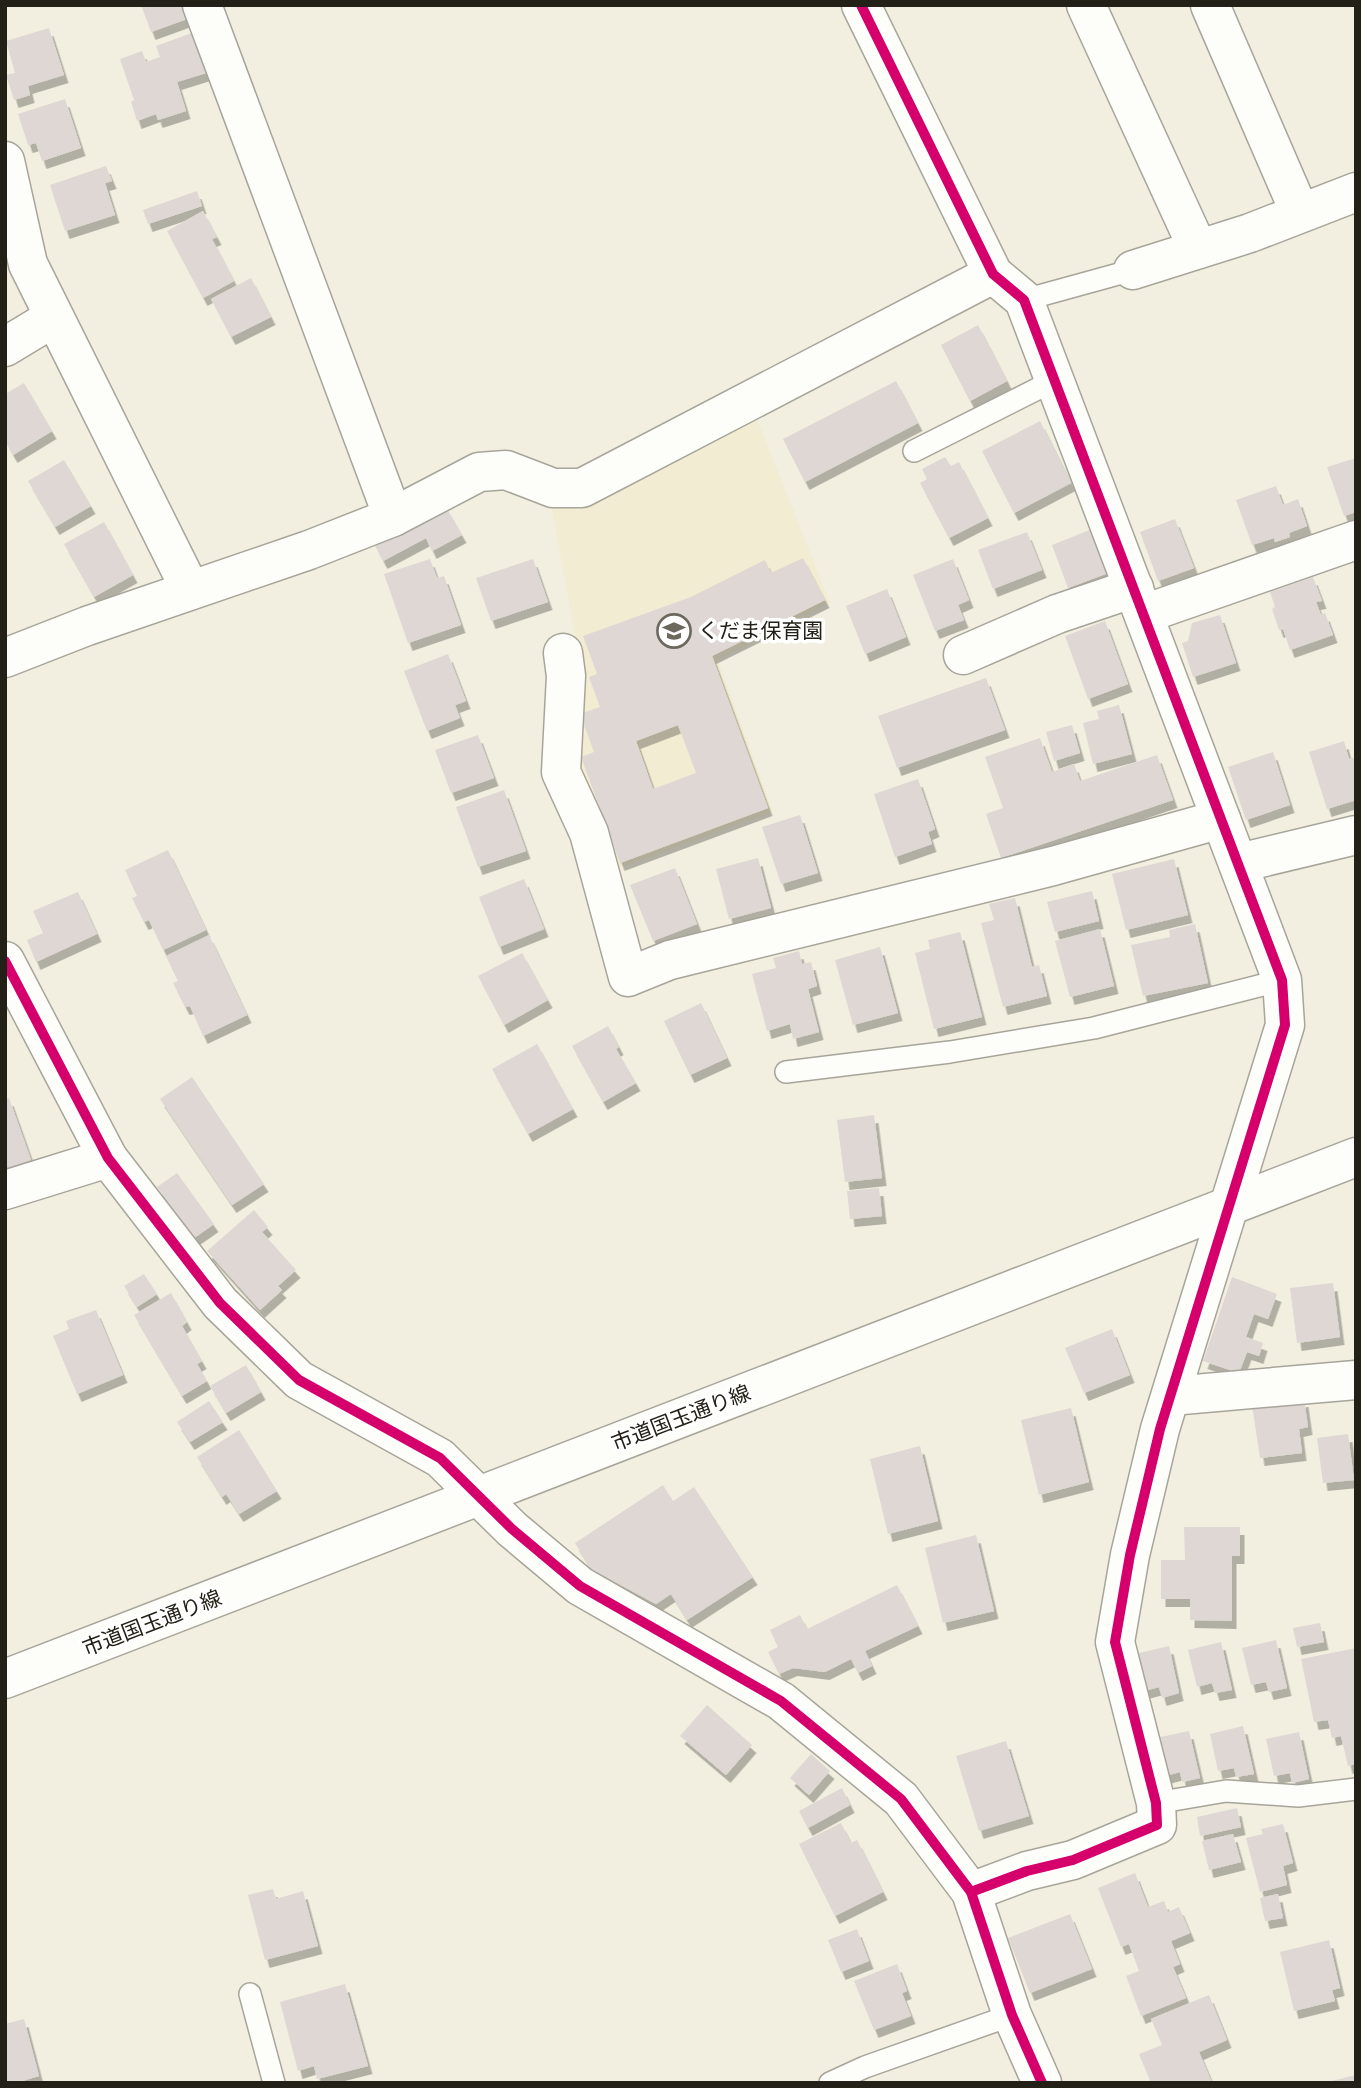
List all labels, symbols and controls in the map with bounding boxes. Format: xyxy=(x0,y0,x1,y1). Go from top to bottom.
school or university icon: くだま保育園 xyxy=(655,612,693,650)
place label: くだま保育園 xyxy=(698,619,824,643)
street label: 市道国玉通り線 xyxy=(608,1380,754,1456)
street label: 市道国玉通り線 xyxy=(79,1585,225,1661)

